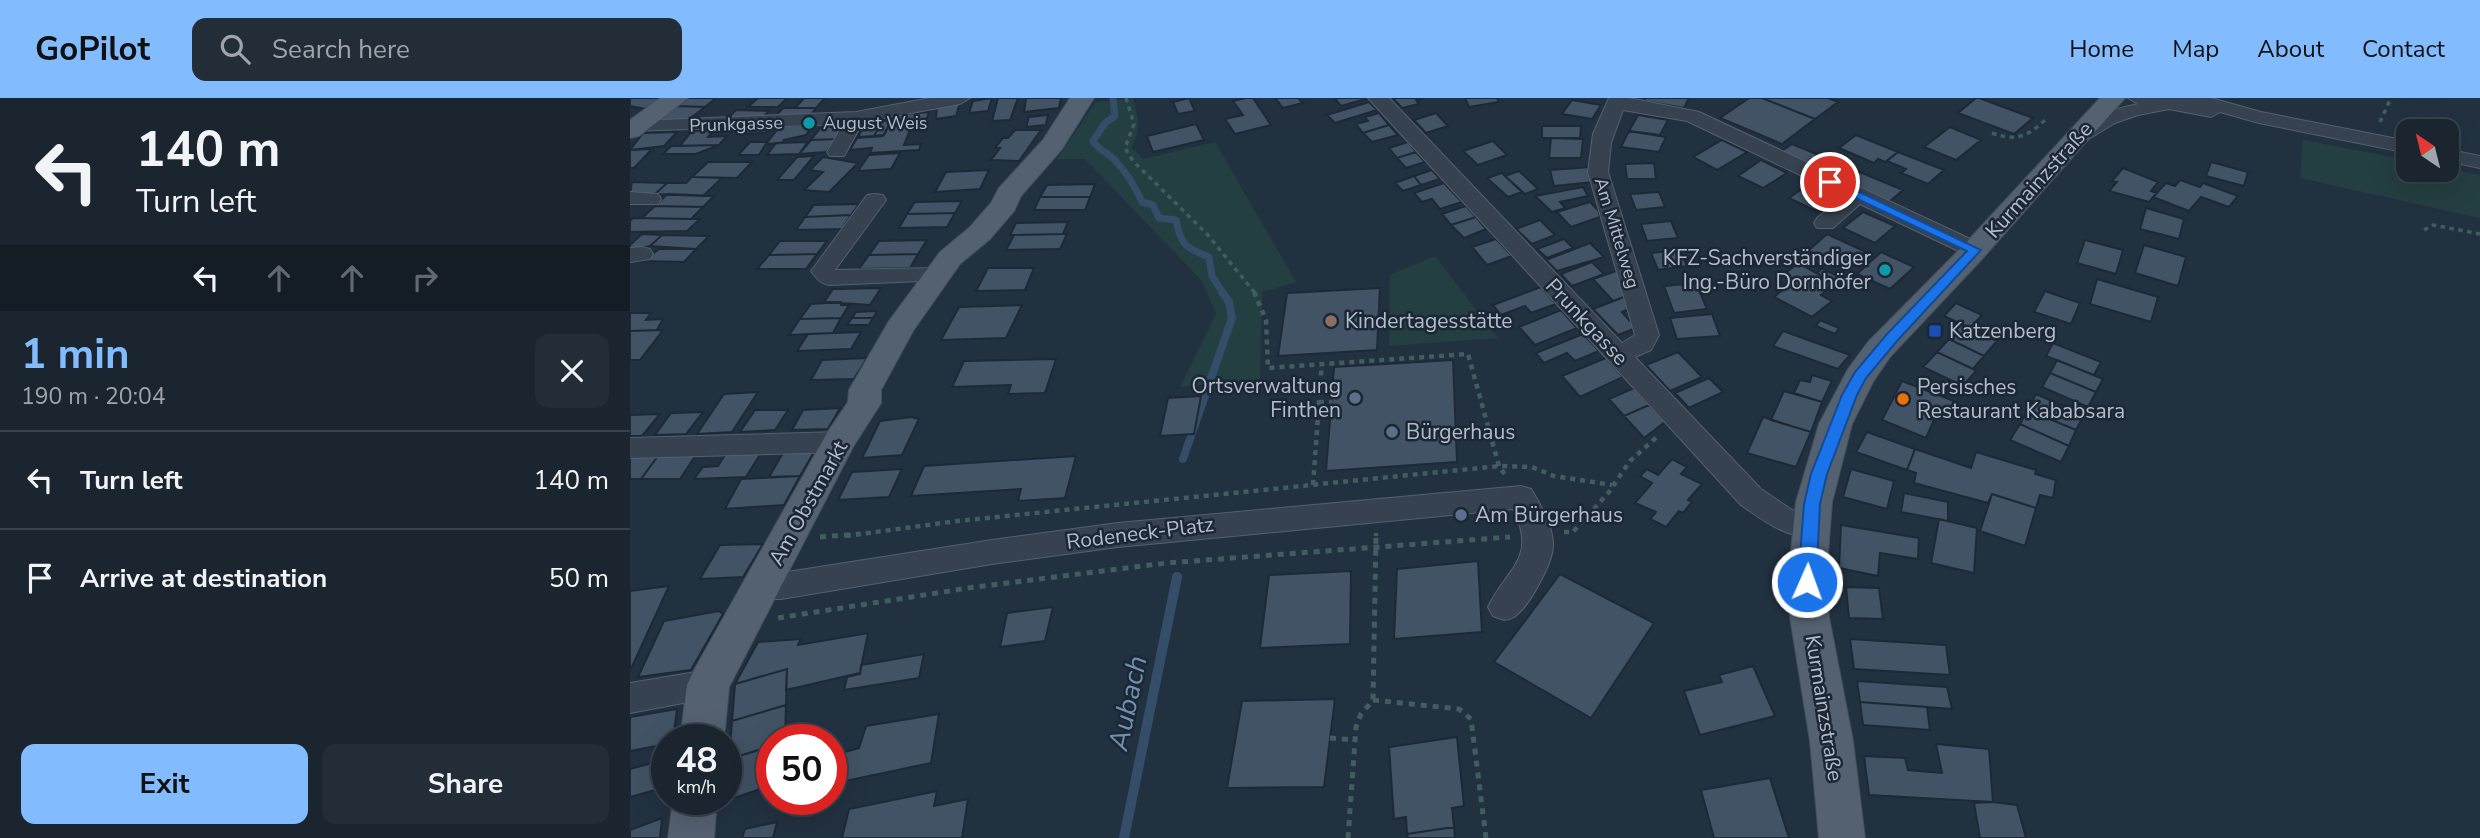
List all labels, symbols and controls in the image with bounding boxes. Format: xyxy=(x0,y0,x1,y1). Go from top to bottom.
search box xyxy=(192,18,682,81)
text: GoPilot xyxy=(35,27,150,72)
icon: search xyxy=(216,30,254,68)
text: Search here xyxy=(272,32,410,67)
text: Home xyxy=(2069,33,2134,65)
text: Map xyxy=(2172,33,2219,65)
text: About xyxy=(2257,33,2324,65)
text: Contact xyxy=(2362,33,2445,65)
street label: Prunkgasse xyxy=(689,110,783,138)
place label: August Weis xyxy=(823,111,928,135)
marker: August Weis xyxy=(801,115,817,131)
text: 140 m xyxy=(136,116,280,183)
street label: Kurmainzstraße xyxy=(1979,116,2099,244)
north arrow xyxy=(2396,119,2459,182)
map controls xyxy=(2396,119,2459,182)
icon: left xyxy=(21,126,112,217)
pin xyxy=(1800,152,1860,212)
icon: arrive xyxy=(1811,163,1849,201)
street label: Am Mittelweg xyxy=(1589,175,1645,291)
text: Turn left xyxy=(136,180,256,223)
place label: KFZ-Sachverständiger Ing.-Büro Dornhöfer xyxy=(1663,244,1871,296)
icon: left xyxy=(187,259,225,297)
icon: ahead xyxy=(260,259,298,297)
icon: ahead xyxy=(333,259,371,297)
icon: right xyxy=(406,259,444,297)
marker: KFZ-Sachverständiger Ing.-Büro Dornhöfer xyxy=(1877,262,1893,278)
street label: Prunkgasse xyxy=(1539,272,1635,372)
place label: Kindertagesstätte xyxy=(1345,307,1512,335)
marker: Kindertagesstätte xyxy=(1323,313,1339,329)
place label: Katzenberg xyxy=(1949,317,2056,345)
marker: Katzenberg xyxy=(1927,323,1943,339)
text: 1 min xyxy=(21,326,130,383)
button: close xyxy=(535,334,609,408)
place label: Ortsverwaltung Finthen xyxy=(1192,372,1341,424)
place label: Persisches Restaurant Kababsara xyxy=(1917,373,2125,425)
text: 190 m · 20:04 xyxy=(21,381,166,412)
marker: Ortsverwaltung Finthen xyxy=(1347,390,1363,406)
marker: Persisches Restaurant Kababsara xyxy=(1895,391,1911,407)
place label: Bürgerhaus xyxy=(1406,418,1515,446)
marker: Bürgerhaus xyxy=(1384,424,1400,440)
street label: Am Obstmarkt xyxy=(762,435,854,570)
icon: left xyxy=(21,461,59,499)
text: Turn left xyxy=(80,463,183,498)
text: 140 m xyxy=(533,463,609,498)
place label: Am Bürgerhaus xyxy=(1475,501,1623,529)
marker: Am Bürgerhaus xyxy=(1453,507,1469,523)
street label: Rodeneck-Platz xyxy=(1065,510,1216,556)
position arrow xyxy=(1770,545,1844,619)
icon: arrive xyxy=(21,559,59,597)
text: Arrive at destination xyxy=(80,561,327,596)
text: 50 m xyxy=(549,561,609,596)
street label: Kurmainzstraße xyxy=(1799,633,1849,783)
water label: Aubach xyxy=(1099,652,1157,755)
speed limit sign: 50 xyxy=(756,724,847,815)
text: 48 xyxy=(675,737,718,784)
button: Exit xyxy=(21,744,308,824)
button: Share xyxy=(322,744,609,824)
text: km/h xyxy=(677,775,716,799)

